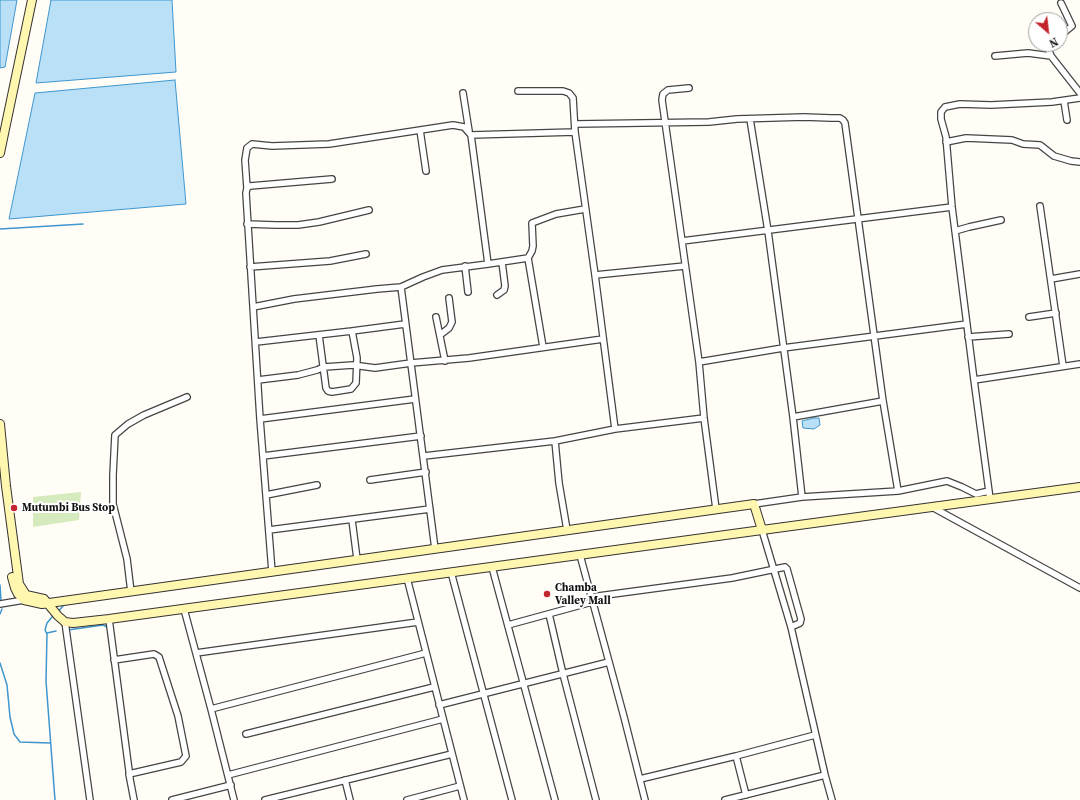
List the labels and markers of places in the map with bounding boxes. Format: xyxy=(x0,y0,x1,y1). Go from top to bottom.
place label: Mutumbi Bus Stop xyxy=(22,501,115,515)
marker: Mutumbi Bus Stop xyxy=(9,503,19,513)
place label: Chamba Valley Mall xyxy=(555,581,611,607)
marker: Chamba Valley Mall xyxy=(542,589,552,599)

